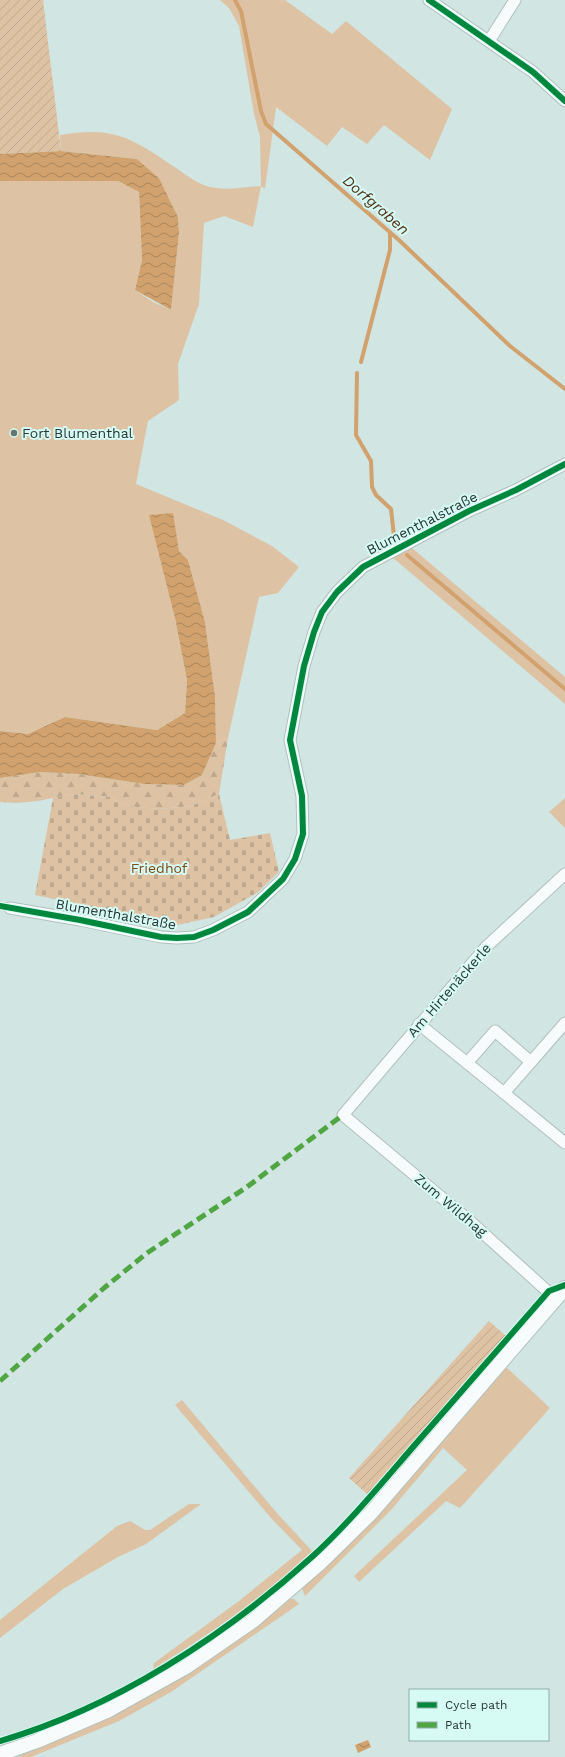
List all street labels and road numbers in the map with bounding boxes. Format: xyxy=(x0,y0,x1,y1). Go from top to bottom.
street label: Blumenthalstraße xyxy=(364,488,480,558)
street label: Blumenthalstraße xyxy=(54,896,178,932)
street label: Am Hirtenäckerle xyxy=(404,940,494,1040)
street label: Zum Wildhag xyxy=(412,1170,491,1240)

